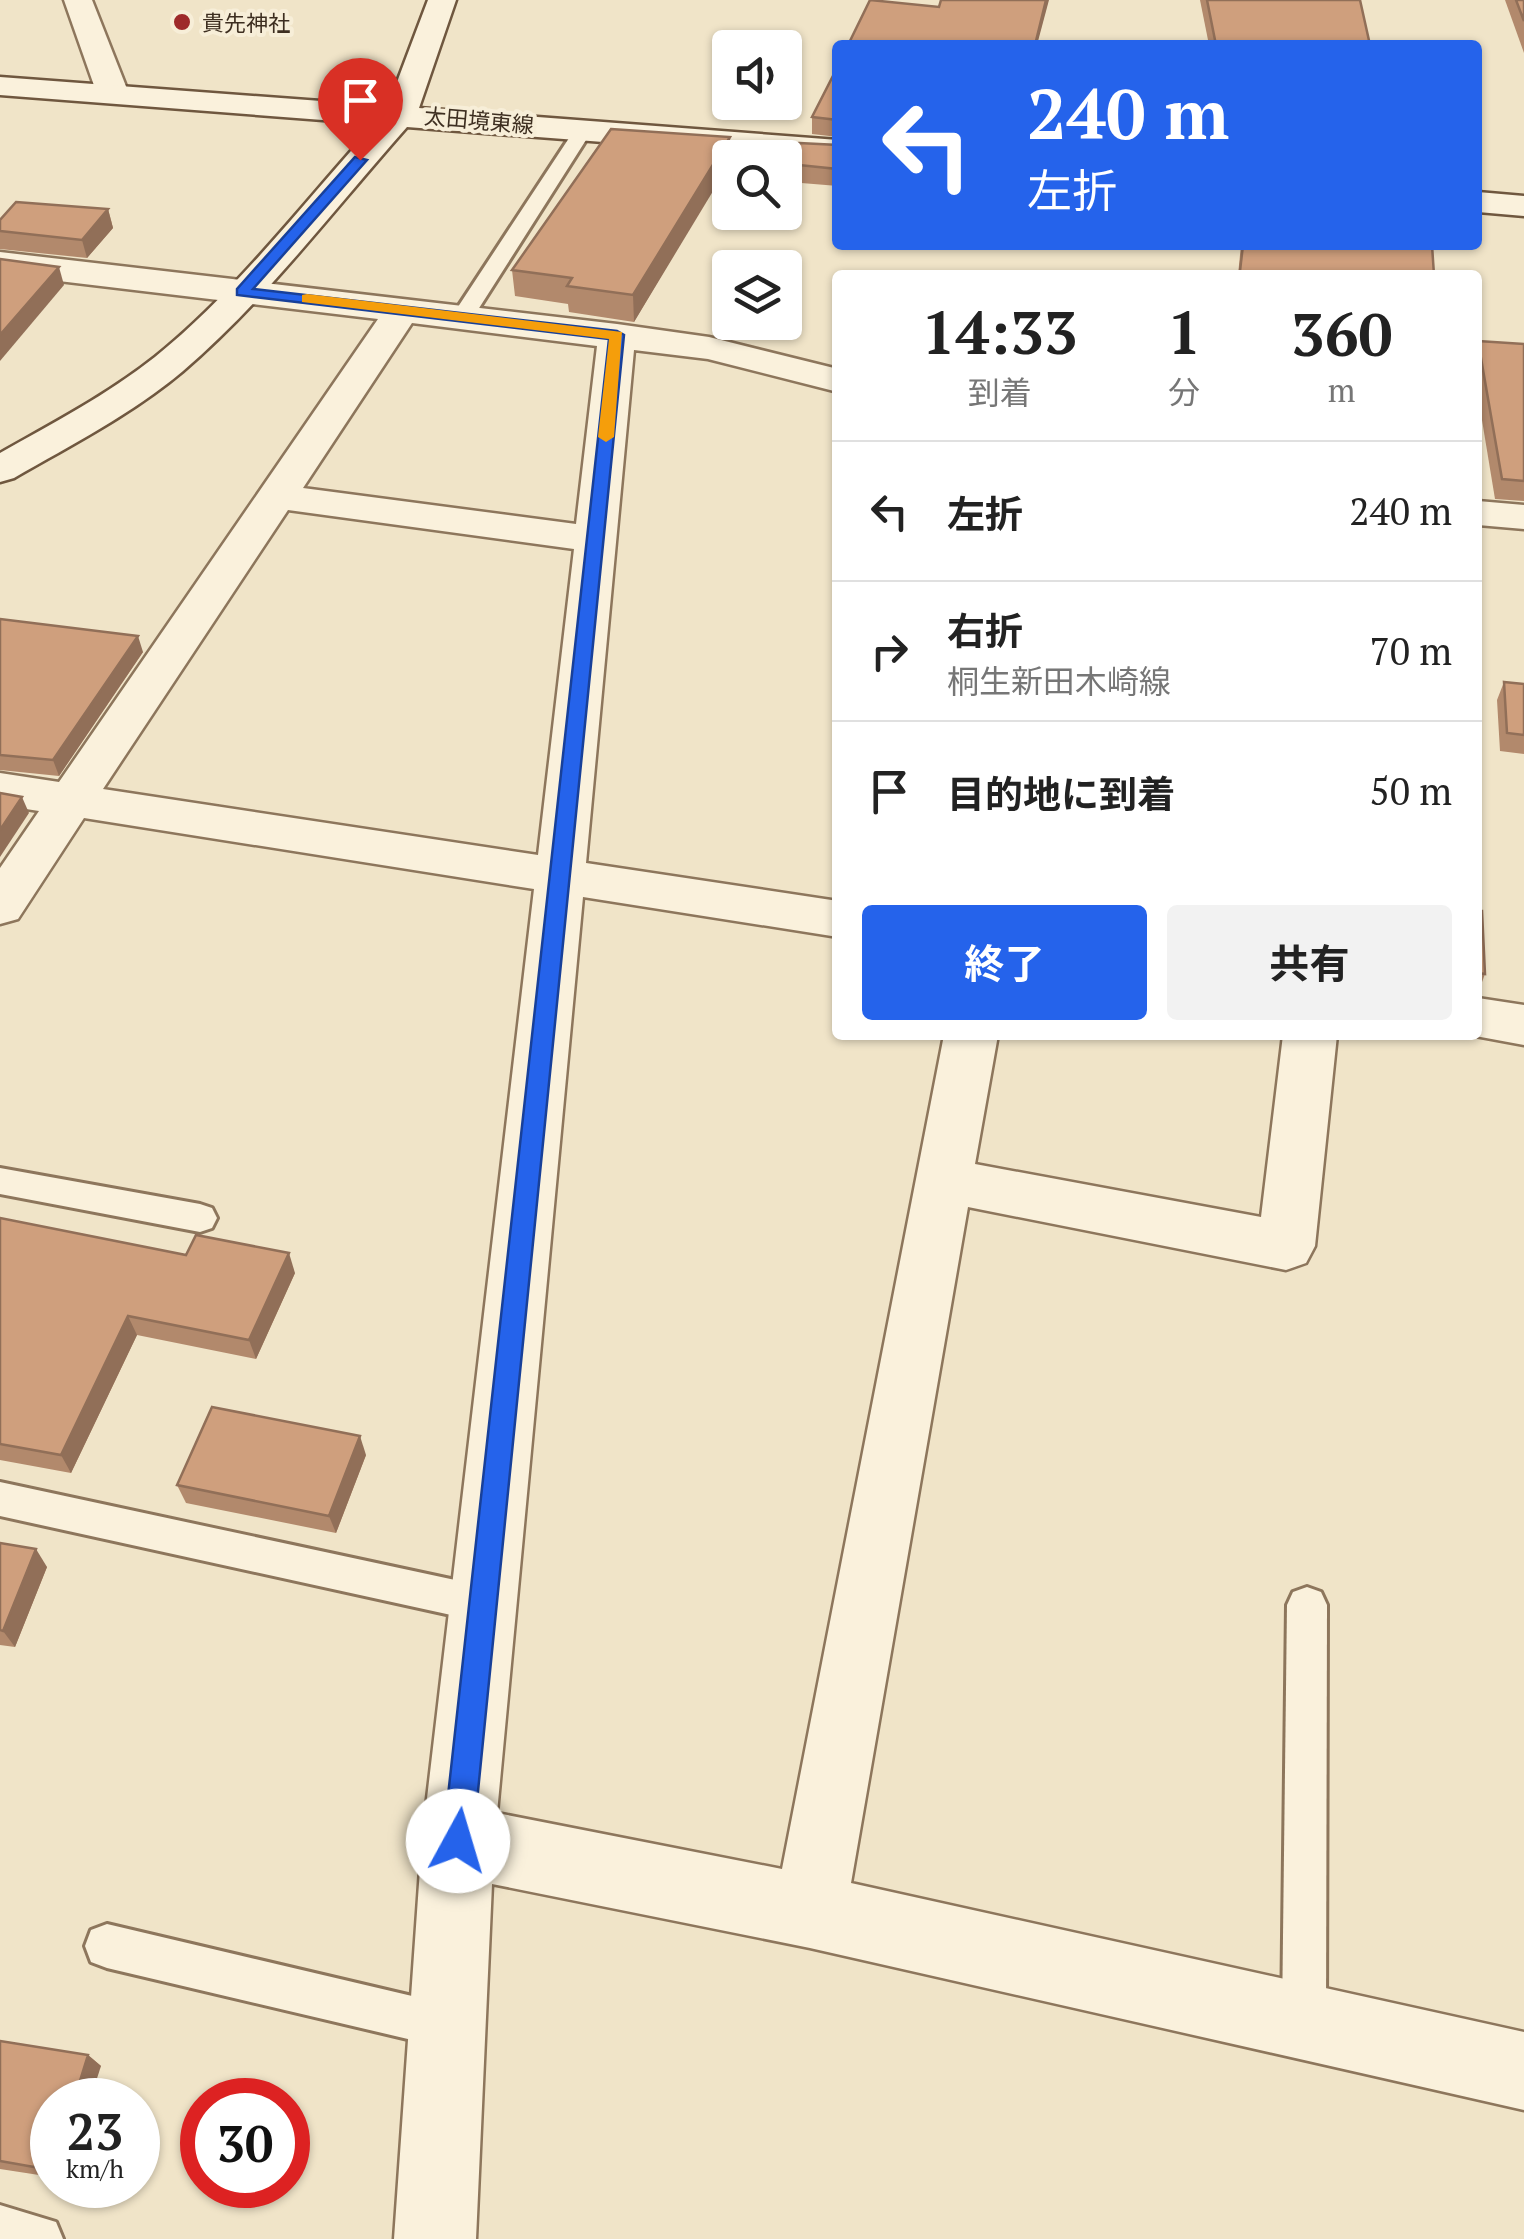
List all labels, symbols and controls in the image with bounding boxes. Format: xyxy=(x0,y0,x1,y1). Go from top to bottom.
place label: 貴先神社 xyxy=(202,8,290,37)
marker: 貴先神社 xyxy=(171,11,193,33)
map controls xyxy=(712,30,802,340)
button: sound xyxy=(712,30,802,120)
pin xyxy=(318,58,403,161)
text: 240 m xyxy=(1027,66,1229,159)
icon: arrive xyxy=(333,73,388,128)
icon: left xyxy=(862,80,992,210)
street label: 太田境東線 xyxy=(423,101,535,139)
button: search xyxy=(712,140,802,230)
text: 左折 xyxy=(1027,160,1117,220)
button: layers xyxy=(712,250,802,340)
text: 14:33 xyxy=(922,292,1078,371)
text: 1 xyxy=(1167,292,1201,371)
text: 360 xyxy=(1291,294,1392,373)
text: m xyxy=(1328,369,1355,411)
text: 到着 xyxy=(968,371,1032,413)
text: 分 xyxy=(1168,371,1200,413)
icon: left xyxy=(862,484,917,539)
text: 240 m xyxy=(1349,486,1452,536)
text: 左折 xyxy=(947,489,1023,539)
text: 右折 xyxy=(947,606,1023,656)
icon: right xyxy=(862,624,917,679)
text: 70 m xyxy=(1369,626,1452,676)
text: 桐生新田木崎線 xyxy=(947,660,1171,702)
icon: arrive xyxy=(862,764,917,819)
text: 50 m xyxy=(1369,766,1452,816)
text: 目的地に到着 xyxy=(947,769,1175,819)
button: 終了 xyxy=(862,905,1147,1020)
button: 共有 xyxy=(1167,905,1452,1020)
position arrow xyxy=(406,1789,510,1893)
speed limit sign: 30 xyxy=(180,2078,310,2208)
text: 23 xyxy=(67,2098,123,2164)
text: km/h xyxy=(66,2152,124,2185)

